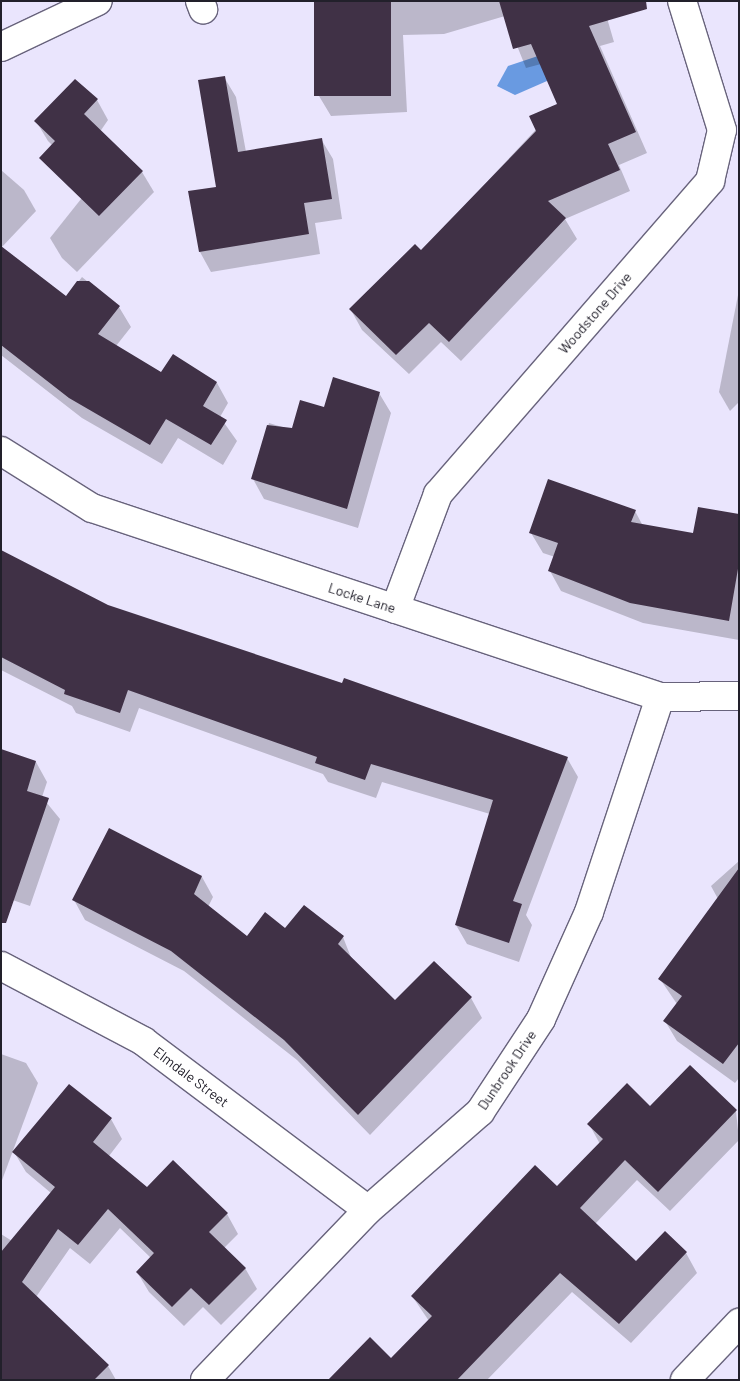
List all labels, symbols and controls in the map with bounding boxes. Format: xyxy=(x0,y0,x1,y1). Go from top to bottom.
street label: Woodstone Drive xyxy=(555,269,635,357)
street label: Locke Lane xyxy=(326,579,398,617)
street label: Dunbrook Drive xyxy=(474,1027,540,1113)
street label: Elmdale Street xyxy=(150,1043,232,1111)

